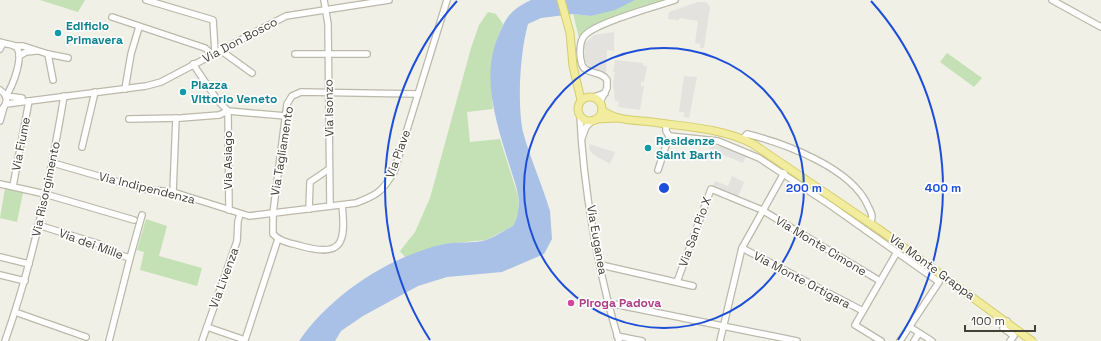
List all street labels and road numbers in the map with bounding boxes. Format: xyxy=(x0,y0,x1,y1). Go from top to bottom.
street label: Via Don Bosco xyxy=(200,14,280,66)
street label: Via Isonzo xyxy=(320,79,338,137)
street label: Via Tagliamento xyxy=(267,105,297,197)
street label: Via Fiume xyxy=(8,116,34,172)
street label: Via Piave xyxy=(382,128,414,180)
street label: Via Asiago xyxy=(220,131,236,189)
street label: Via Risorgimento xyxy=(28,140,64,238)
street label: Via Indipendenza xyxy=(97,168,197,208)
street label: Via San Pio X xyxy=(675,194,715,269)
street label: Via Euganea xyxy=(583,204,611,276)
street label: Via Monte Cimone xyxy=(772,212,870,280)
street label: Via dei Mille xyxy=(57,225,125,263)
street label: Via Monte Grappa xyxy=(886,230,978,304)
street label: Via Livenza xyxy=(206,245,242,311)
street label: Via Monte Ortigara xyxy=(751,248,853,312)

